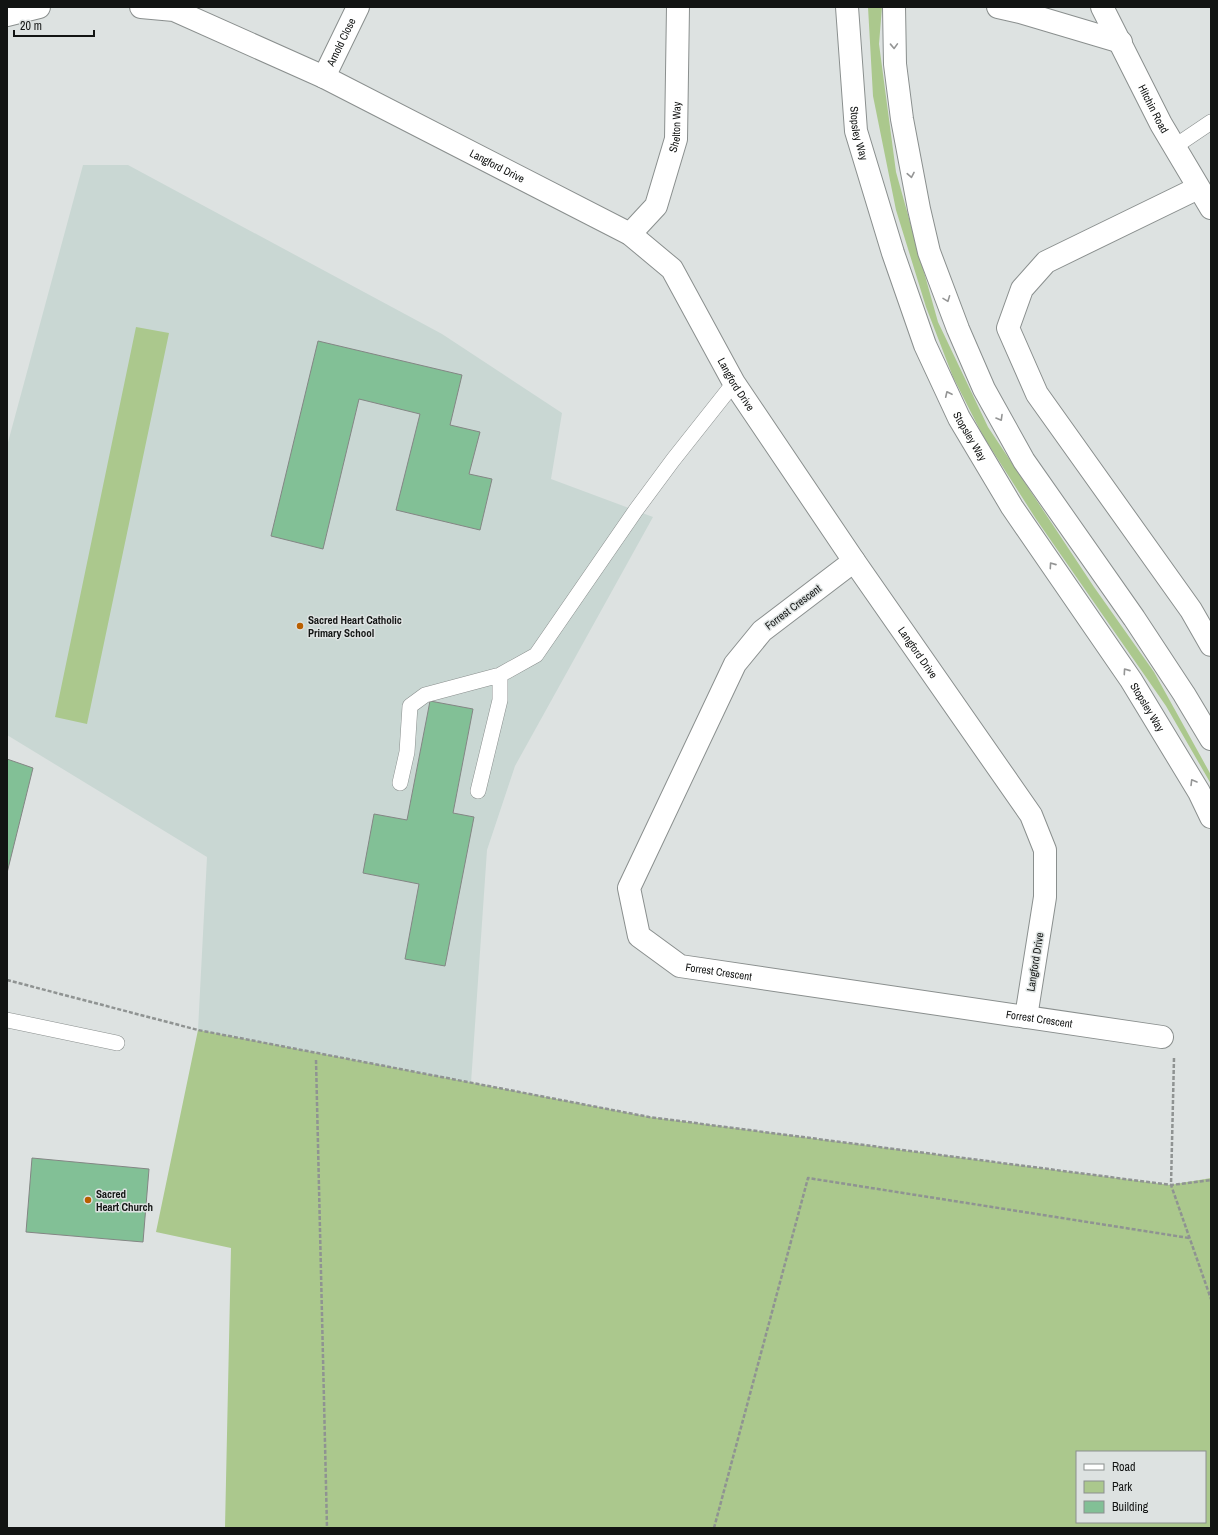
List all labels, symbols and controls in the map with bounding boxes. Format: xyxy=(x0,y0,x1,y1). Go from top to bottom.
scale bar xyxy=(14,12,94,38)
street label: Arnold Close xyxy=(323,16,359,69)
text: 20 m xyxy=(20,18,42,34)
one-way arrow xyxy=(890,43,899,49)
street label: Hitchin Road xyxy=(1135,82,1172,136)
street label: Shelton Way xyxy=(665,101,684,154)
street label: Stopsley Way xyxy=(847,106,872,162)
street label: Langford Drive xyxy=(467,146,527,186)
one-way arrow xyxy=(907,172,915,178)
one-way arrow xyxy=(942,296,951,303)
street label: Langford Drive xyxy=(715,355,758,414)
one-way arrow xyxy=(945,391,953,398)
street label: Stopsley Way xyxy=(950,409,990,464)
one-way arrow xyxy=(995,414,1002,421)
one-way arrow xyxy=(1050,562,1057,569)
street label: Forrest Crescent xyxy=(762,581,824,633)
place label: Sacred Heart Catholic Primary School xyxy=(308,613,402,640)
marker: Sacred Heart Catholic Primary School xyxy=(295,621,305,631)
street label: Langford Drive xyxy=(895,624,941,681)
one-way arrow xyxy=(1124,669,1131,676)
street label: Stopsley Way xyxy=(1127,680,1168,735)
one-way arrow xyxy=(1191,779,1198,786)
street label: Langford Drive xyxy=(1023,931,1047,993)
street label: Forrest Crescent xyxy=(685,960,753,984)
street label: Forrest Crescent xyxy=(1005,1007,1074,1031)
place label: Sacred Heart Church xyxy=(96,1187,153,1214)
marker: Sacred Heart Church xyxy=(83,1195,93,1205)
legend xyxy=(1076,1451,1206,1523)
text: Road xyxy=(1112,1459,1136,1475)
text: Park xyxy=(1112,1479,1132,1495)
text: Building xyxy=(1112,1499,1149,1515)

